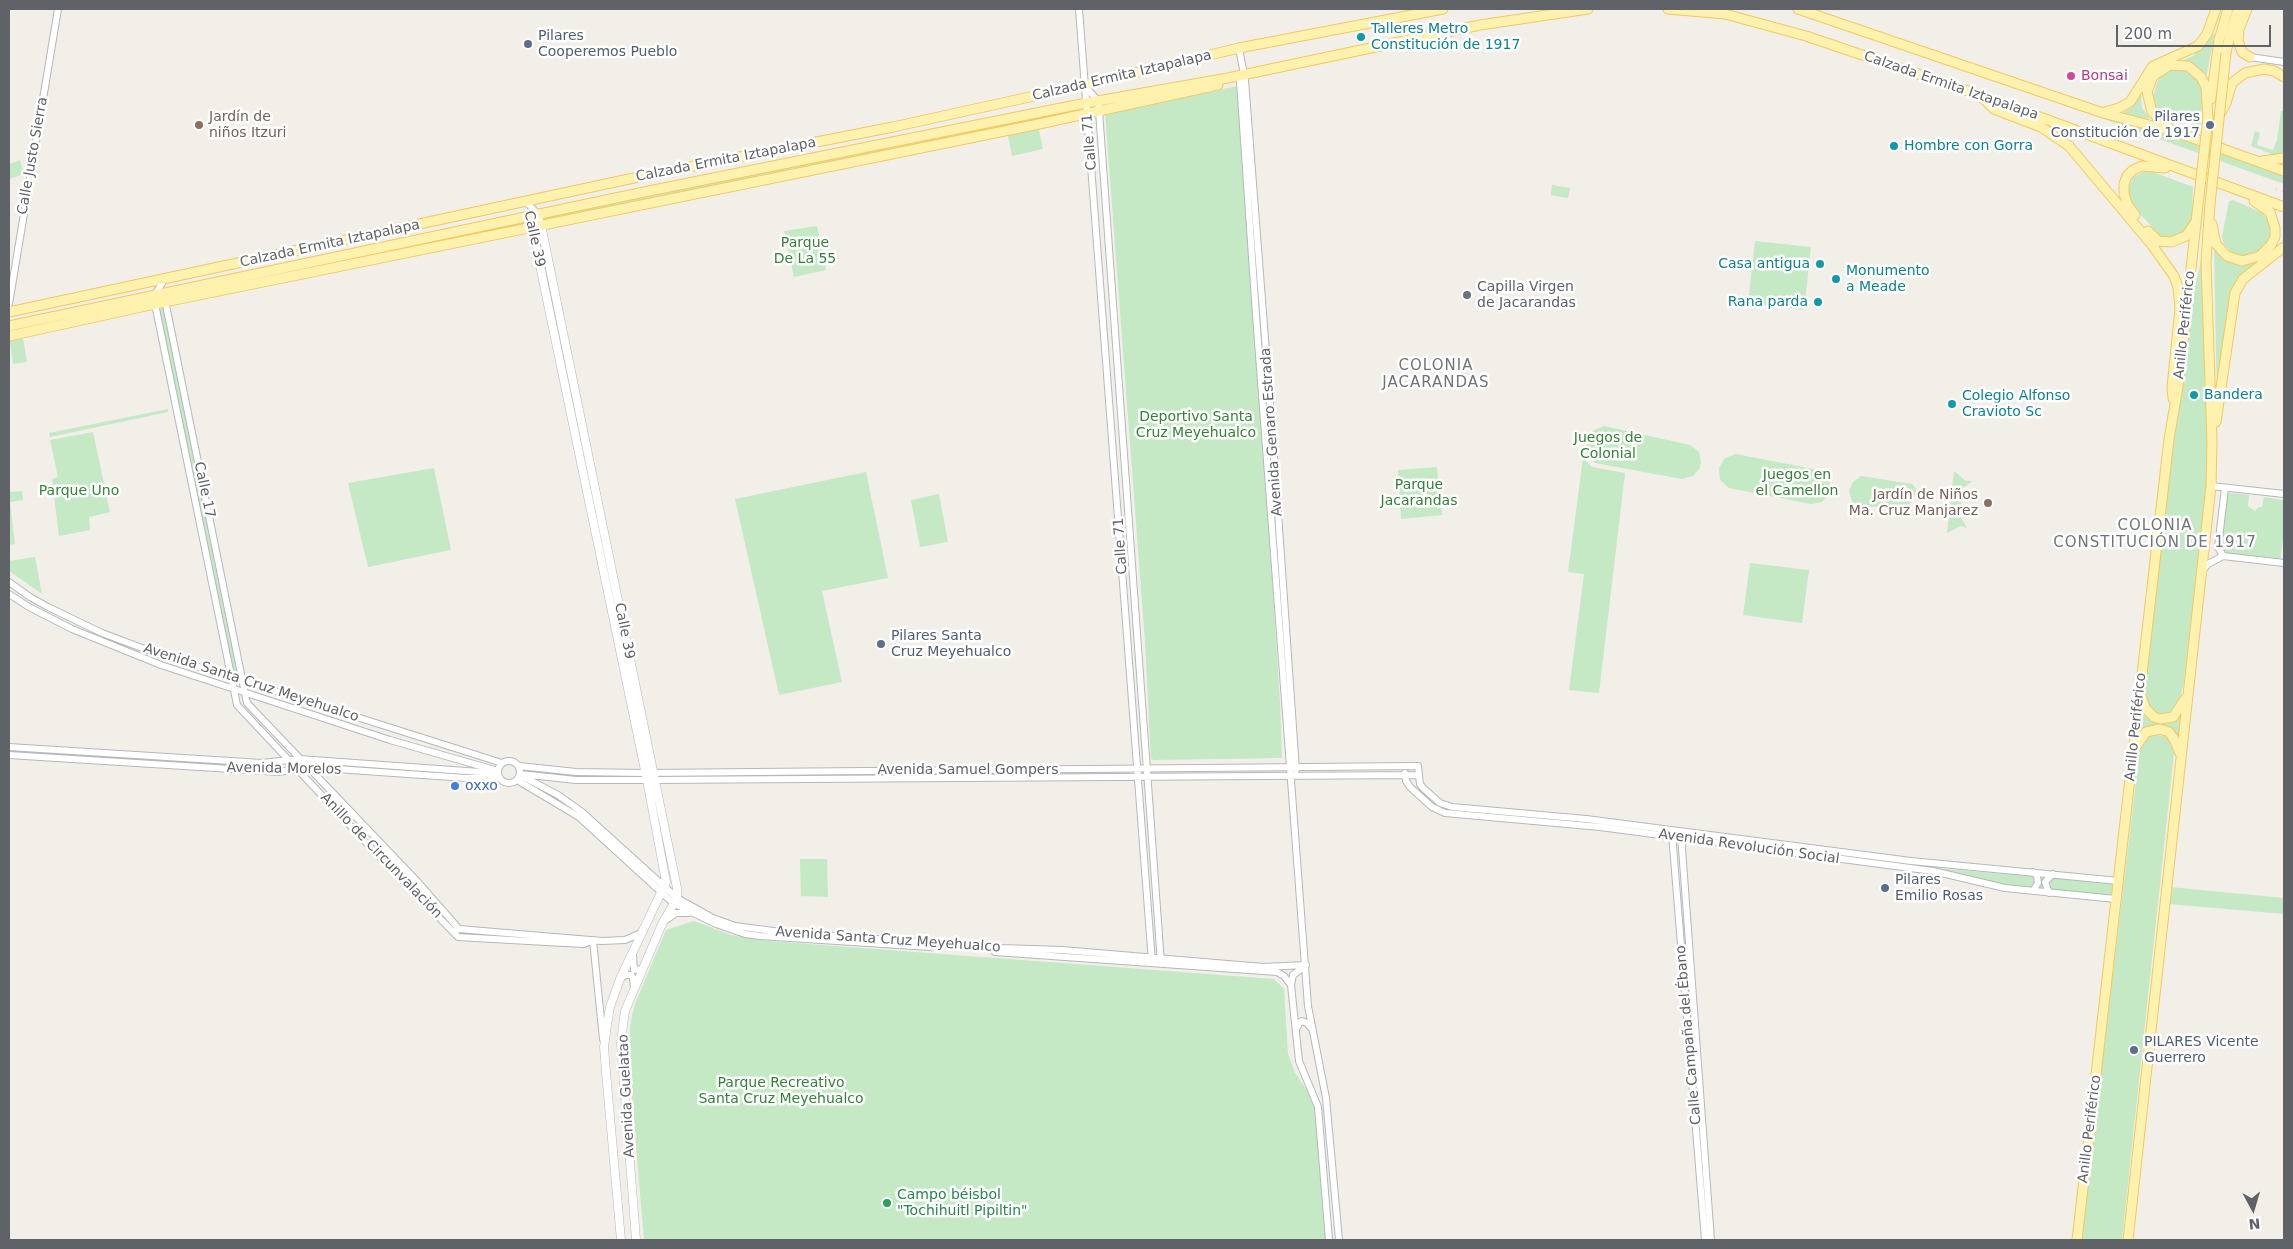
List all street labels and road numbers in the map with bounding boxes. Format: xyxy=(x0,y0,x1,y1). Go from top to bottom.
street label: Calzada Ermita Iztapalapa xyxy=(1031,47,1213,105)
street label: Calzada Ermita Iztapalapa xyxy=(1862,48,2040,124)
street label: Calle Justo Sierra xyxy=(14,96,52,216)
street label: Calle 71 xyxy=(1079,113,1101,171)
street label: Calzada Ermita Iztapalapa xyxy=(634,134,818,186)
street label: Calle 39 xyxy=(520,209,548,269)
street label: Calzada Ermita Iztapalapa xyxy=(239,217,421,271)
street label: Anillo Periférico xyxy=(2171,270,2199,380)
street label: Avenida Genaro Estrada xyxy=(1258,347,1286,517)
street label: Calle 17 xyxy=(190,460,218,520)
street label: Calle 71 xyxy=(1111,517,1131,575)
street label: Calle 39 xyxy=(610,601,638,661)
street label: Avenida Santa Cruz Meyehualco xyxy=(141,640,361,726)
street label: Anillo Periférico xyxy=(2122,672,2150,782)
street label: Avenida Morelos xyxy=(226,760,342,778)
street label: Avenida Samuel Gompers xyxy=(878,762,1058,778)
street label: Anillo de Circunvalación xyxy=(317,790,445,922)
street label: Avenida Revolución Social xyxy=(1657,826,1841,868)
street label: Avenida Santa Cruz Meyehualco xyxy=(775,924,1001,956)
street label: Calle Campaña del Ébano xyxy=(1673,945,1705,1125)
street label: Avenida Guelatao xyxy=(615,1034,639,1158)
street label: Anillo Periférico xyxy=(2075,1074,2105,1184)

